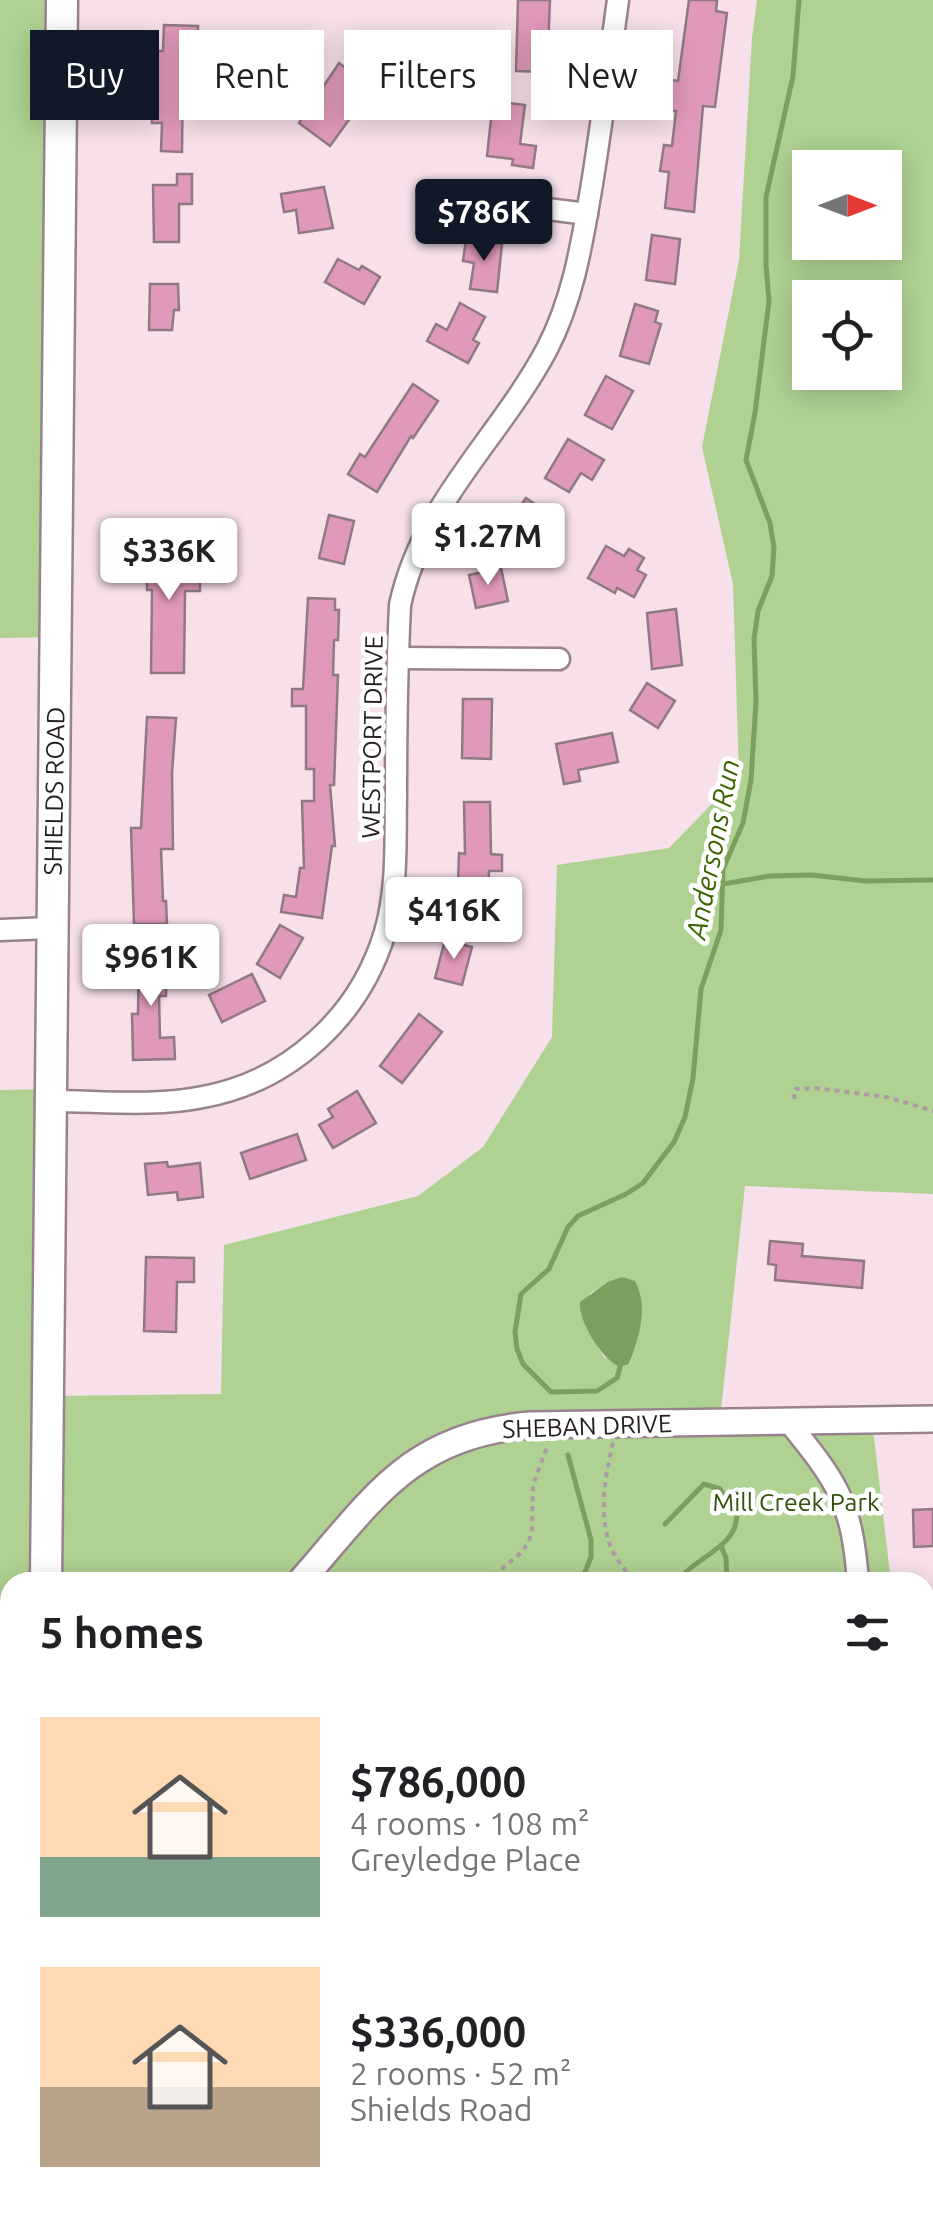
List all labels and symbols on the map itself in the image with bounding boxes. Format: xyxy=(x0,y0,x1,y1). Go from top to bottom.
north arrow xyxy=(792,150,902,260)
pin: $786K xyxy=(414,179,554,264)
pin: $1.27M xyxy=(407,503,569,588)
pin: $336K xyxy=(99,518,239,603)
street label: WESTPORT DRIVE xyxy=(356,635,388,839)
street label: SHIELDS ROAD xyxy=(39,706,69,876)
water label: Andersons Run xyxy=(679,756,745,944)
pin: $416K xyxy=(384,877,524,962)
pin: $961K xyxy=(81,924,221,1009)
street label: SHEBAN DRIVE xyxy=(502,1409,672,1443)
park label: Mill Creek Park xyxy=(712,1488,880,1516)

